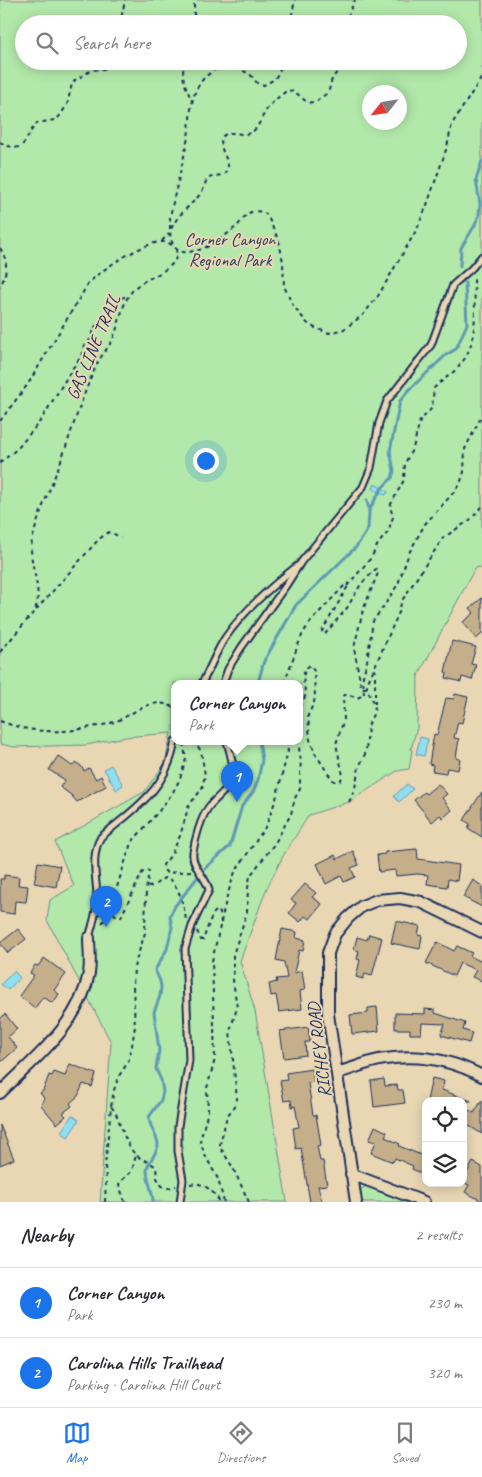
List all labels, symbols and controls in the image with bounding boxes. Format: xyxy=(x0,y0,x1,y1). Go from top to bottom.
search box xyxy=(15,15,467,70)
icon: search xyxy=(33,29,61,57)
text: Search here xyxy=(73,31,150,55)
north arrow xyxy=(362,85,407,130)
park label: Corner Canyon Regional Park xyxy=(185,228,276,271)
street label: GAS LINE TRAIL xyxy=(61,290,125,403)
your location xyxy=(193,448,219,474)
popup xyxy=(171,680,303,745)
text: Corner Canyon xyxy=(188,691,286,715)
text: Park xyxy=(188,715,214,735)
pin: 1 xyxy=(221,761,253,802)
pin: 2 xyxy=(90,886,122,927)
street label: RICHEY ROAD xyxy=(302,1000,336,1099)
map controls xyxy=(422,1097,467,1187)
button: locate xyxy=(422,1097,467,1142)
button: layers xyxy=(422,1142,467,1187)
text: Nearby xyxy=(20,1222,73,1248)
text: 2 results xyxy=(415,1225,462,1245)
text: Corner Canyon xyxy=(67,1281,164,1305)
text: 1 xyxy=(32,1293,40,1313)
text: 230 m xyxy=(428,1293,462,1313)
text: Park xyxy=(67,1305,92,1325)
text: Carolina Hills Trailhead xyxy=(67,1351,221,1375)
text: 2 xyxy=(32,1363,40,1383)
text: 320 m xyxy=(428,1363,462,1383)
text: Parking · Carolina Hill Court xyxy=(67,1375,220,1395)
tab: Map xyxy=(63,1419,91,1466)
tab: Directions xyxy=(217,1419,265,1466)
tab: Saved xyxy=(391,1419,419,1466)

